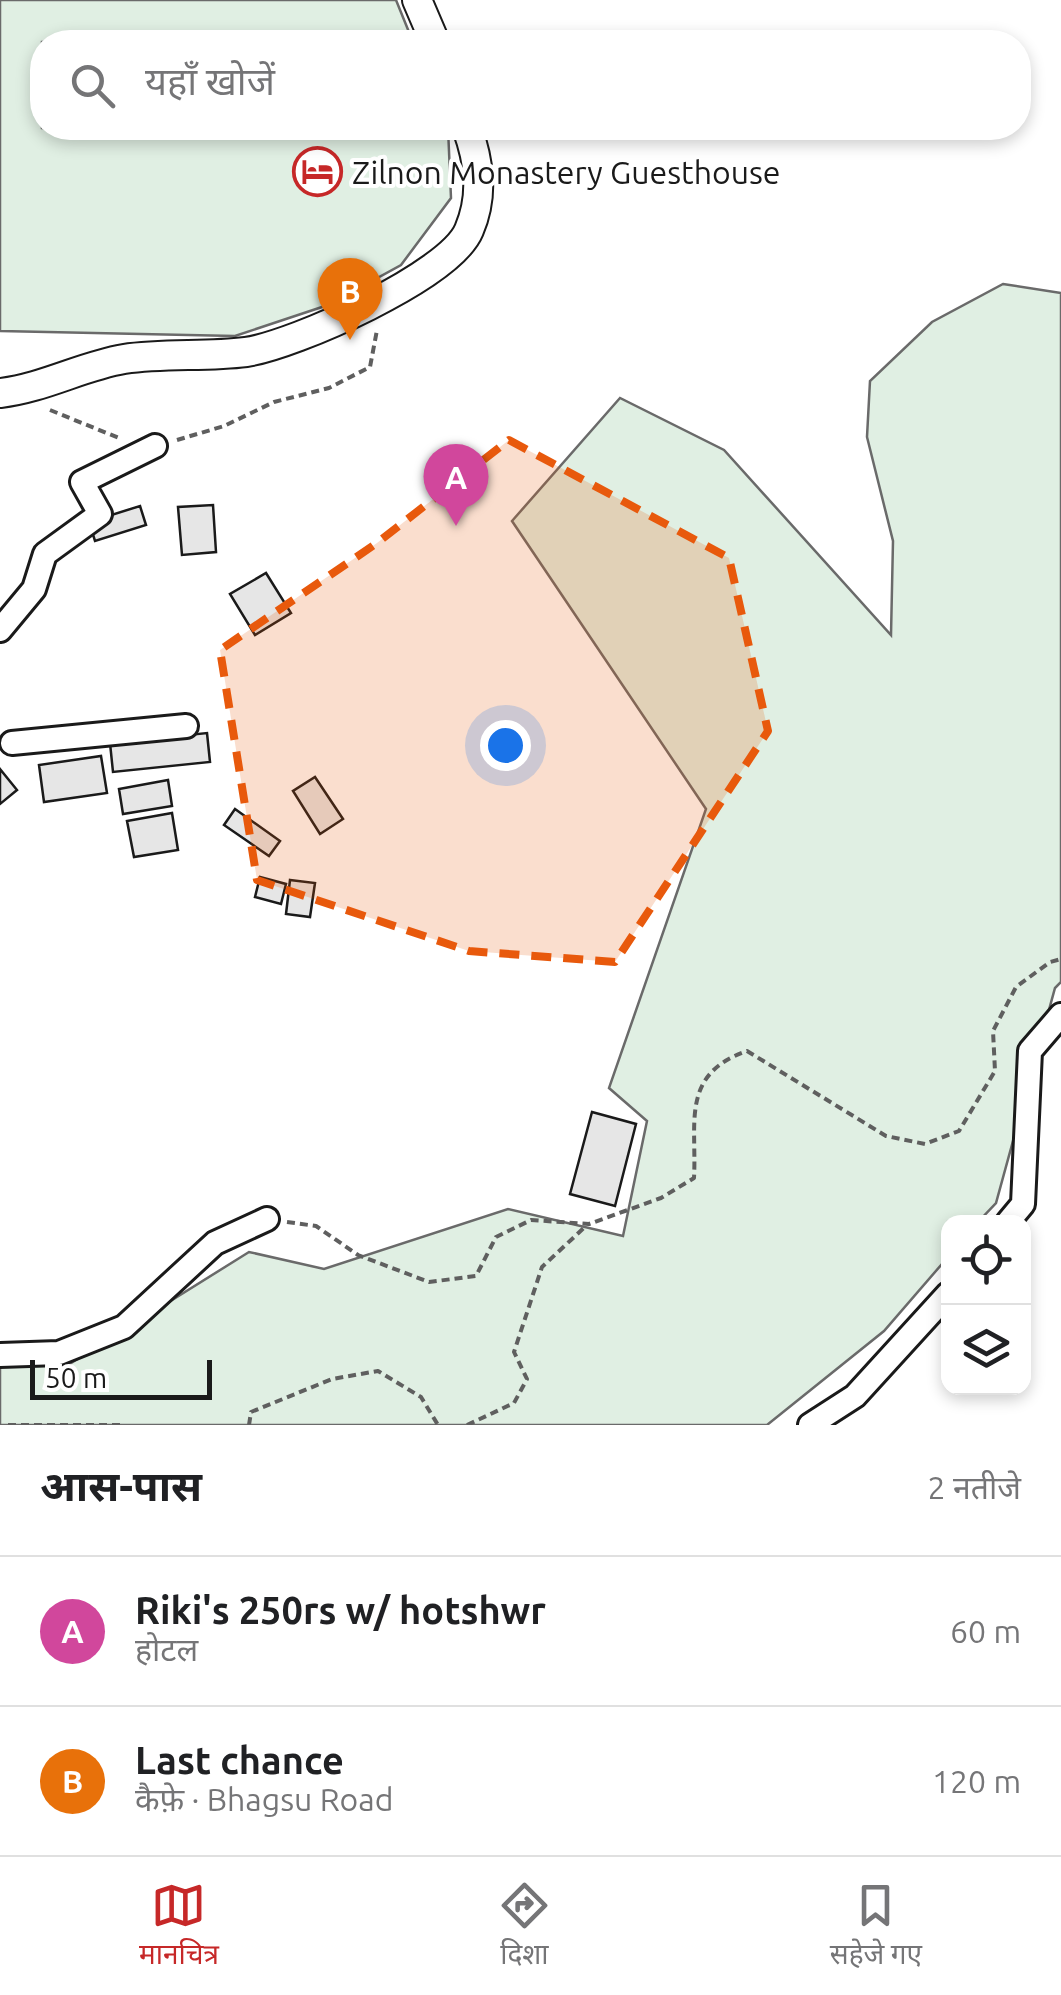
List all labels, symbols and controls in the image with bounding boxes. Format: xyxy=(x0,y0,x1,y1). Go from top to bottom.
search box xyxy=(30,30,1031,140)
icon: search xyxy=(65,58,120,113)
text: यहाँ खोजें xyxy=(145,60,275,102)
hotel icon: Zilnon Monastery Guesthouse xyxy=(291,146,343,198)
place label: Zilnon Monastery Guesthouse xyxy=(352,154,781,190)
pin: B xyxy=(318,258,382,340)
pin: A xyxy=(424,444,488,526)
your location xyxy=(480,720,531,771)
map controls xyxy=(941,1215,1031,1395)
button: locate xyxy=(941,1215,1031,1305)
button: layers xyxy=(941,1305,1031,1395)
scale bar xyxy=(30,1355,212,1400)
text: 50 m xyxy=(45,1362,107,1393)
text: आस-पास xyxy=(40,1462,202,1509)
text: 2 नतीजे xyxy=(928,1469,1021,1505)
text: Riki's 250rs w/ hotshwr xyxy=(135,1589,546,1631)
text: A xyxy=(61,1613,84,1649)
text: 60 m xyxy=(950,1613,1021,1649)
text: होटल xyxy=(135,1631,198,1667)
text: Last chance xyxy=(135,1739,344,1781)
text: B xyxy=(62,1763,83,1799)
text: 120 m xyxy=(932,1763,1021,1799)
text: कैफ़े · Bhagsu Road xyxy=(135,1781,393,1817)
tab: मानचित्र xyxy=(139,1878,219,1975)
tab: दिशा xyxy=(497,1878,552,1975)
tab: सहेजे गए xyxy=(830,1878,922,1975)

